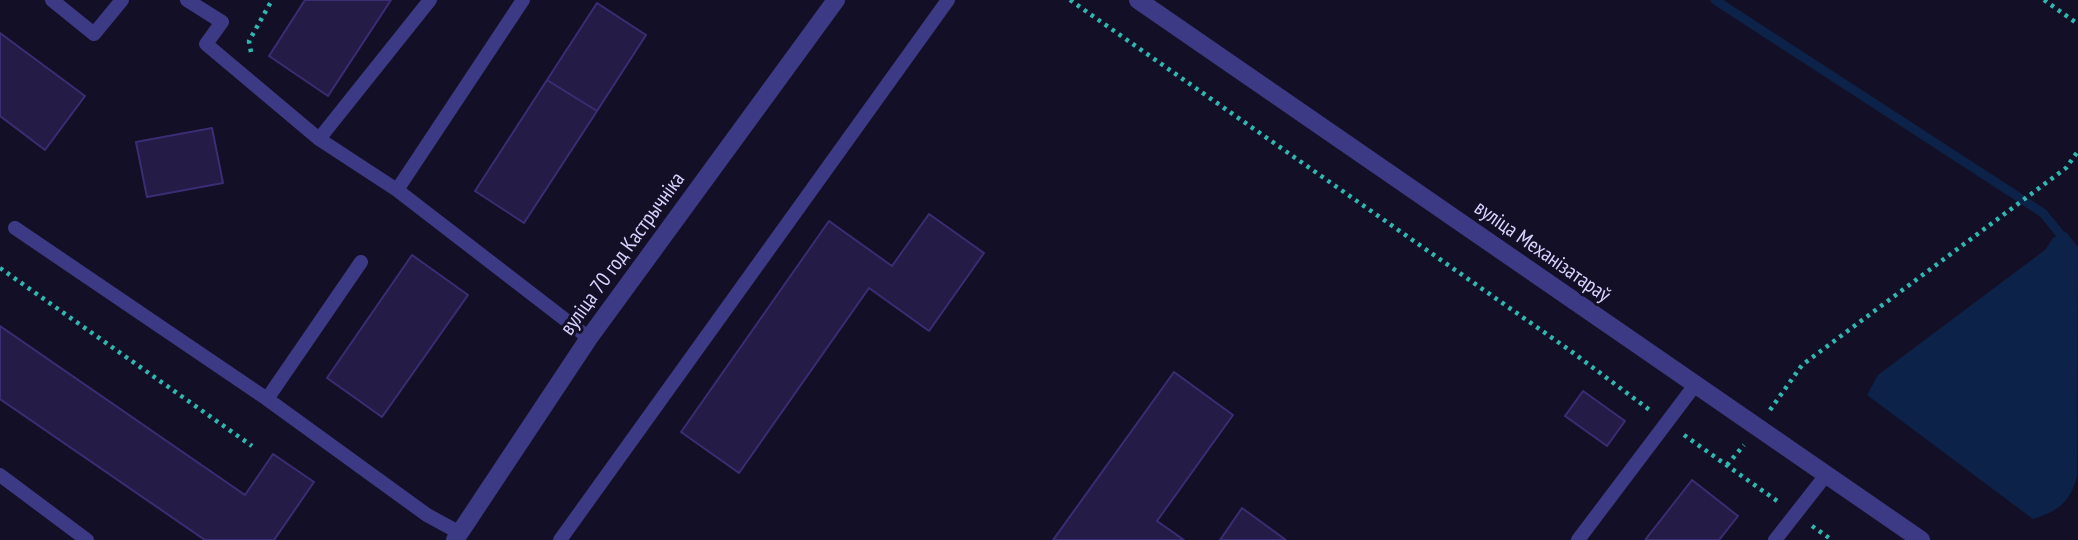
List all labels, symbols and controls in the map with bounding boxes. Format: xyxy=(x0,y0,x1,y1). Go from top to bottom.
street label: вуліца 70 год Кастрычніка xyxy=(555,168,691,340)
street label: вуліца Механізатараў xyxy=(1469,196,1615,308)

